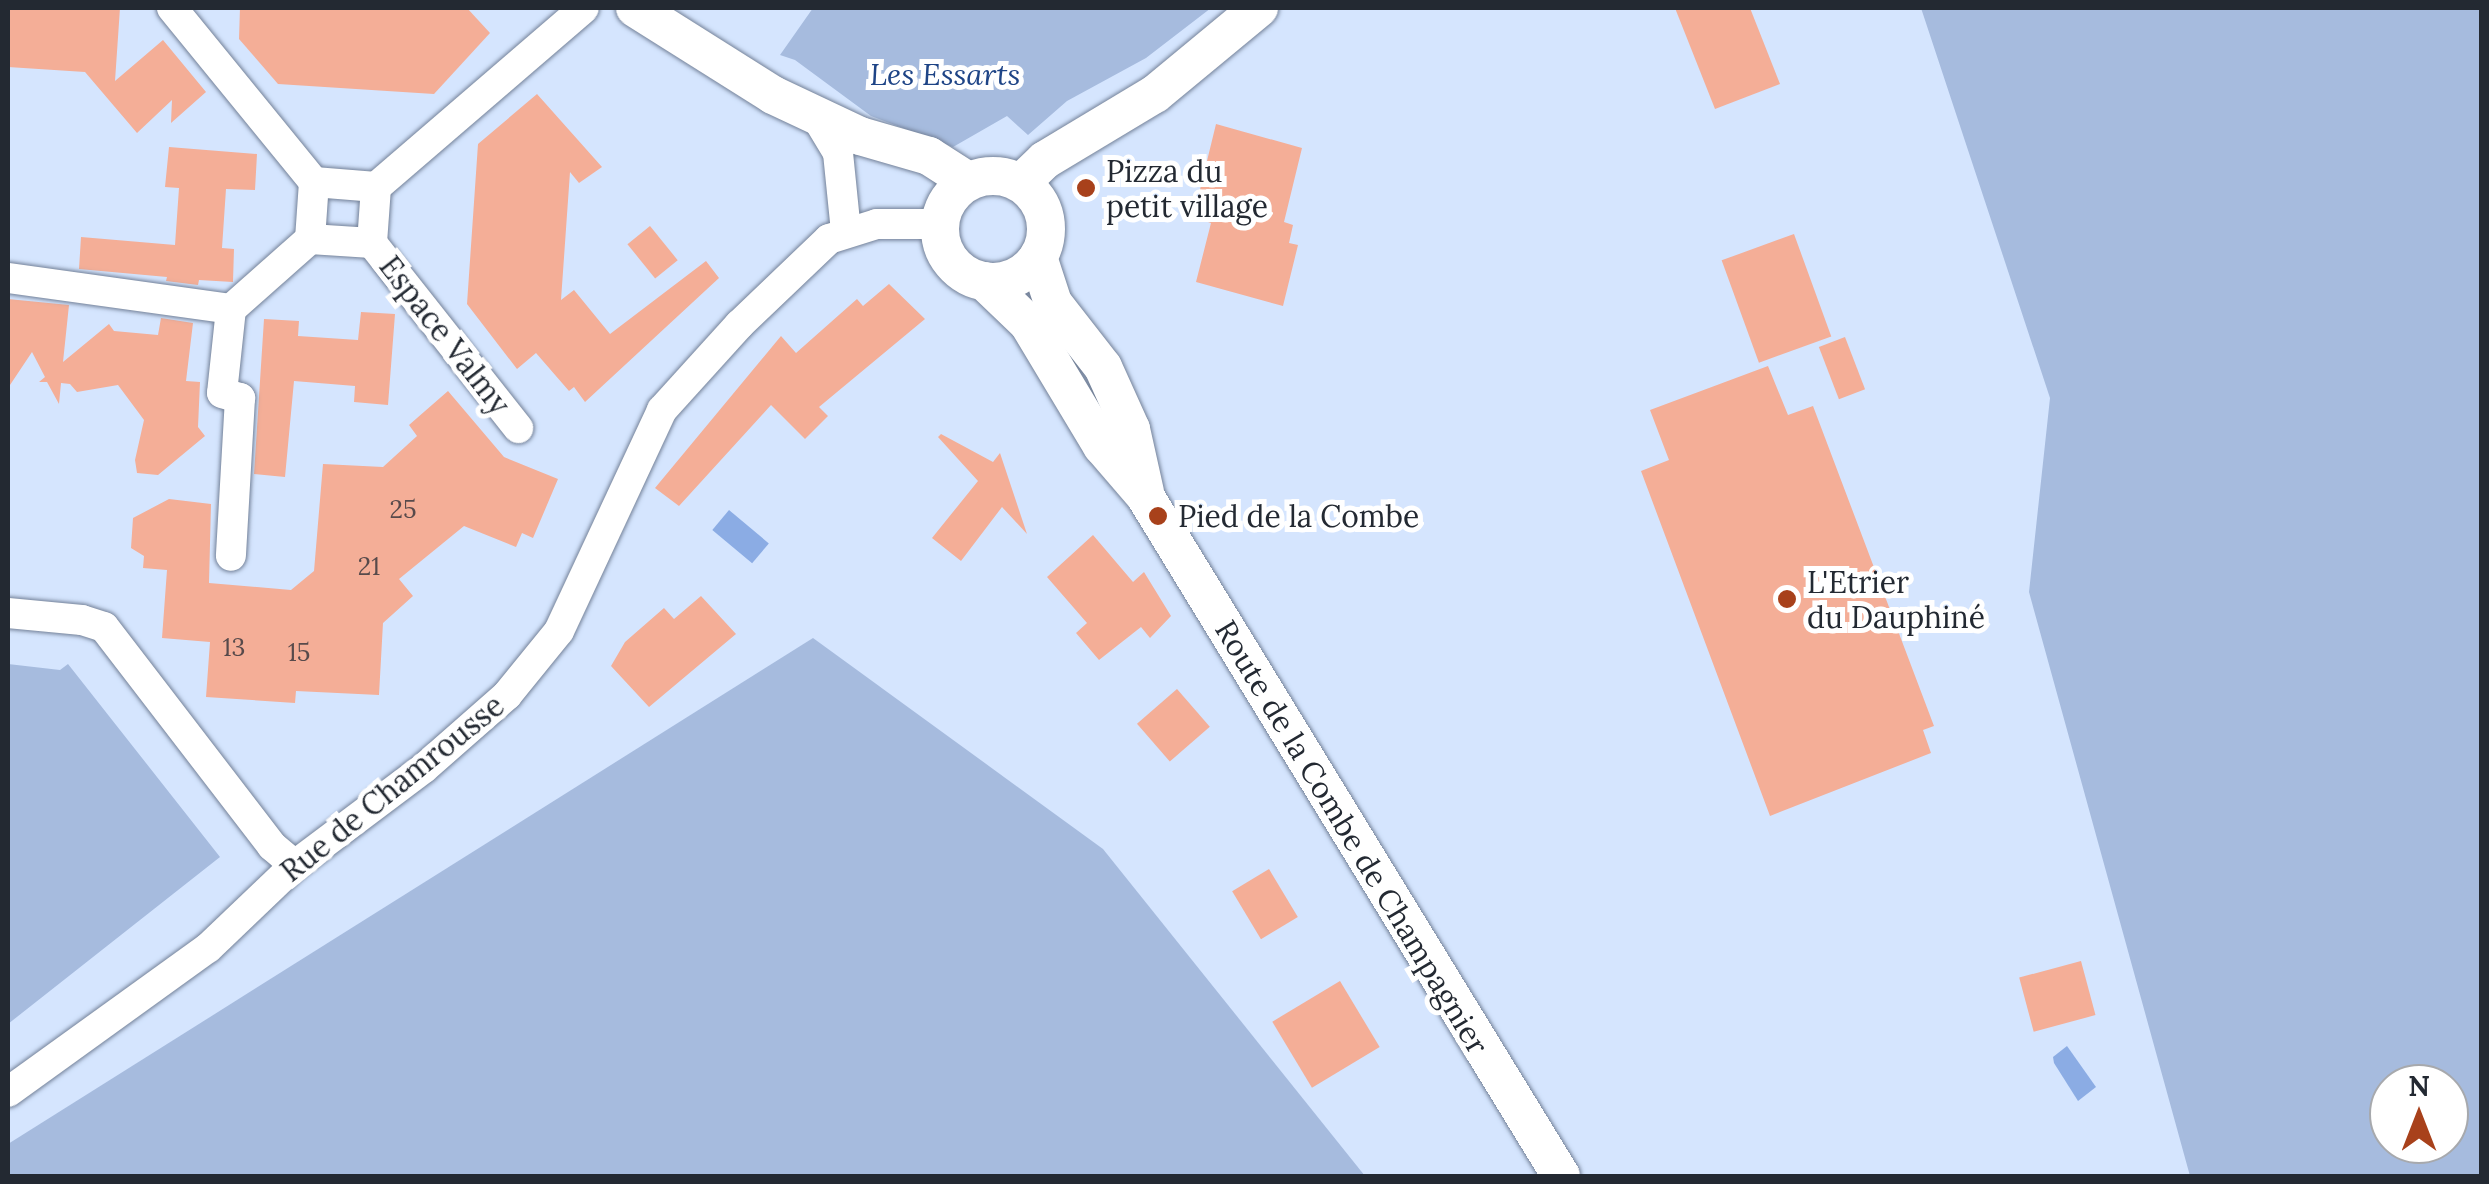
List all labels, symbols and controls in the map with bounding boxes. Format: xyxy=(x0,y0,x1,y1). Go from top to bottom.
park label: Les Essarts xyxy=(870,56,1020,92)
place label: Pizza du petit village xyxy=(1106,153,1268,224)
marker: Pizza du petit village xyxy=(1075,177,1097,199)
street label: Espace Valmy xyxy=(372,249,518,421)
house number: 25 xyxy=(389,494,417,524)
place label: Pied de la Combe xyxy=(1178,498,1419,534)
marker: Pied de la Combe xyxy=(1147,505,1169,527)
house number: 21 xyxy=(358,551,380,581)
place label: L'Etrier du Dauphiné xyxy=(1807,564,1985,634)
marker: L'Etrier du Dauphiné xyxy=(1776,588,1798,610)
street label: Route de la Combe de Champagnier xyxy=(1208,614,1496,1060)
house number: 13 xyxy=(222,632,246,662)
house number: 15 xyxy=(288,637,310,667)
street label: Rue de Chamrousse xyxy=(273,687,511,889)
north arrow xyxy=(2369,1064,2469,1164)
text: N xyxy=(2408,1068,2430,1104)

